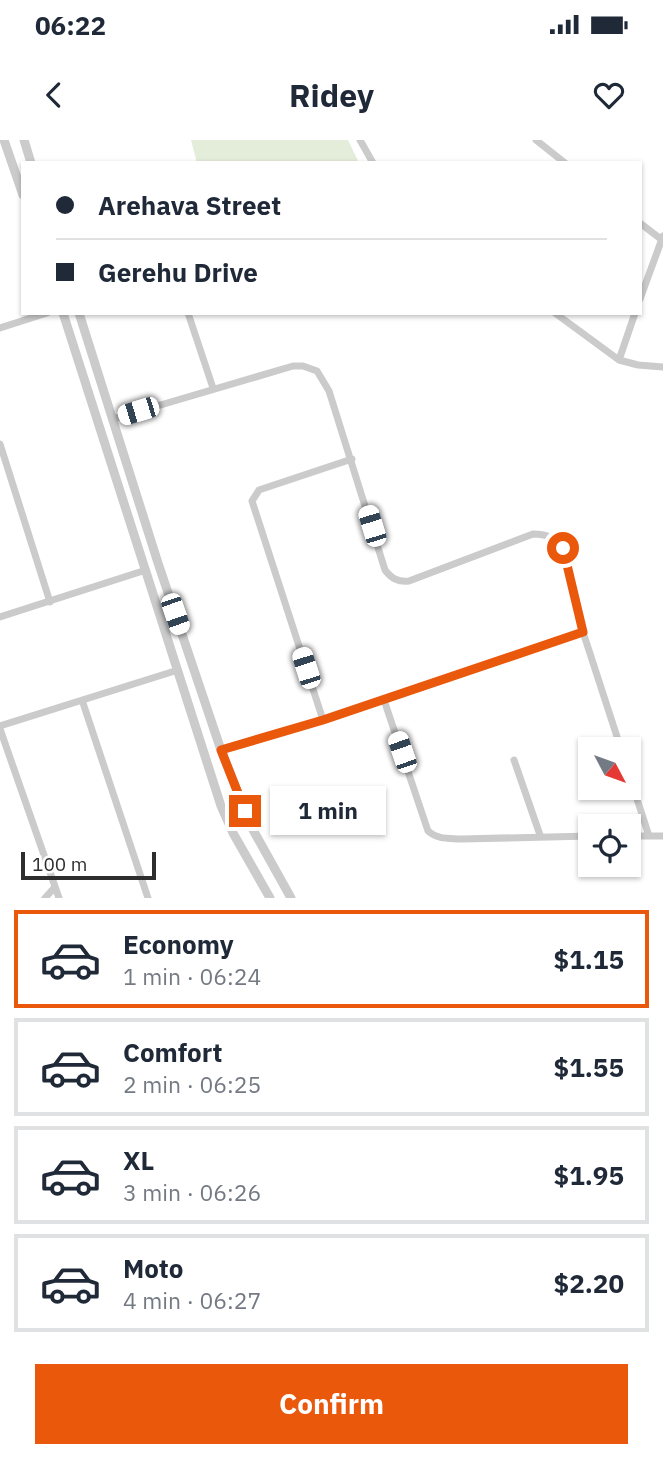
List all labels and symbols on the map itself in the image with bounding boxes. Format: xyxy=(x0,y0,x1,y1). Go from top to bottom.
car xyxy=(115,395,162,427)
car xyxy=(356,503,389,549)
route start xyxy=(547,532,579,564)
car xyxy=(159,591,192,637)
car xyxy=(290,645,323,691)
car xyxy=(386,729,419,775)
north arrow xyxy=(578,737,640,800)
callout: 1 min xyxy=(270,786,385,836)
route end xyxy=(229,795,261,827)
scale bar xyxy=(21,849,156,881)

